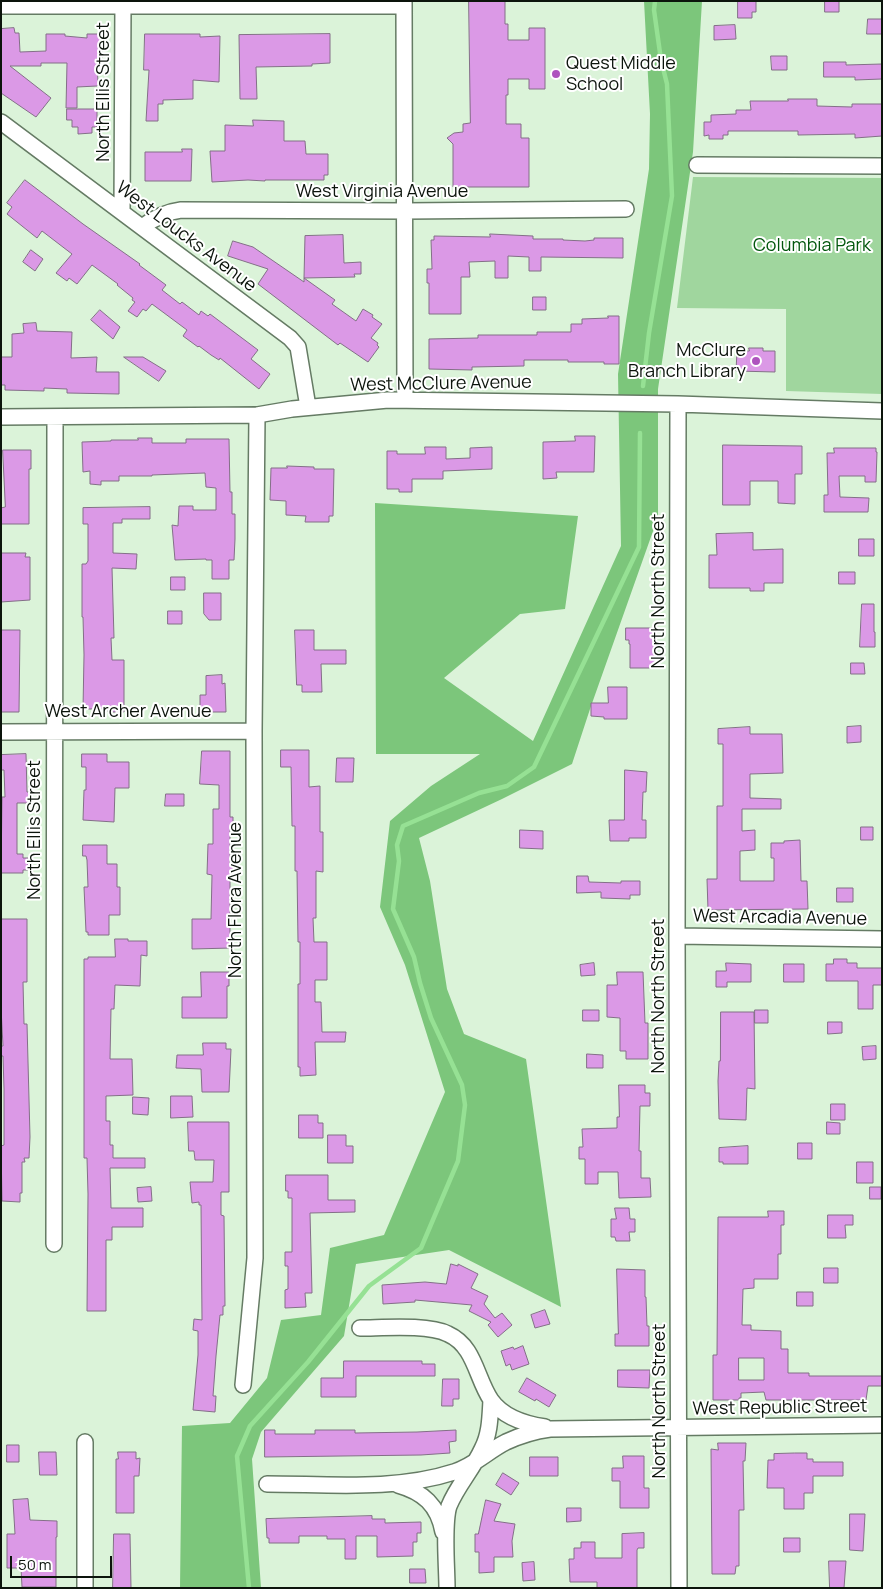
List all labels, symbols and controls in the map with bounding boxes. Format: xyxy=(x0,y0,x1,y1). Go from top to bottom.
street label: North Ellis Street xyxy=(93,22,115,162)
place label: Quest Middle School xyxy=(566,53,676,96)
marker: Quest Middle School xyxy=(550,68,562,80)
street label: West Loucks Avenue xyxy=(111,177,261,297)
street label: West Virginia Avenue xyxy=(296,181,468,203)
park label: Columbia Park xyxy=(753,235,871,257)
place label: McClure Branch Library xyxy=(628,340,746,382)
marker: McClure Branch Library xyxy=(750,355,762,367)
street label: West McClure Avenue xyxy=(350,372,532,396)
street label: North North Street xyxy=(648,514,670,668)
street label: West Archer Avenue xyxy=(44,701,212,723)
street label: North Ellis Street xyxy=(24,760,46,900)
street label: North Flora Avenue xyxy=(225,822,247,978)
street label: West Arcadia Avenue xyxy=(693,906,867,930)
street label: North North Street xyxy=(648,919,670,1073)
street label: North North Street xyxy=(649,1324,671,1478)
street label: West Republic Street xyxy=(692,1396,868,1420)
scale bar xyxy=(12,1546,115,1578)
text: 50 m xyxy=(18,1554,52,1575)

